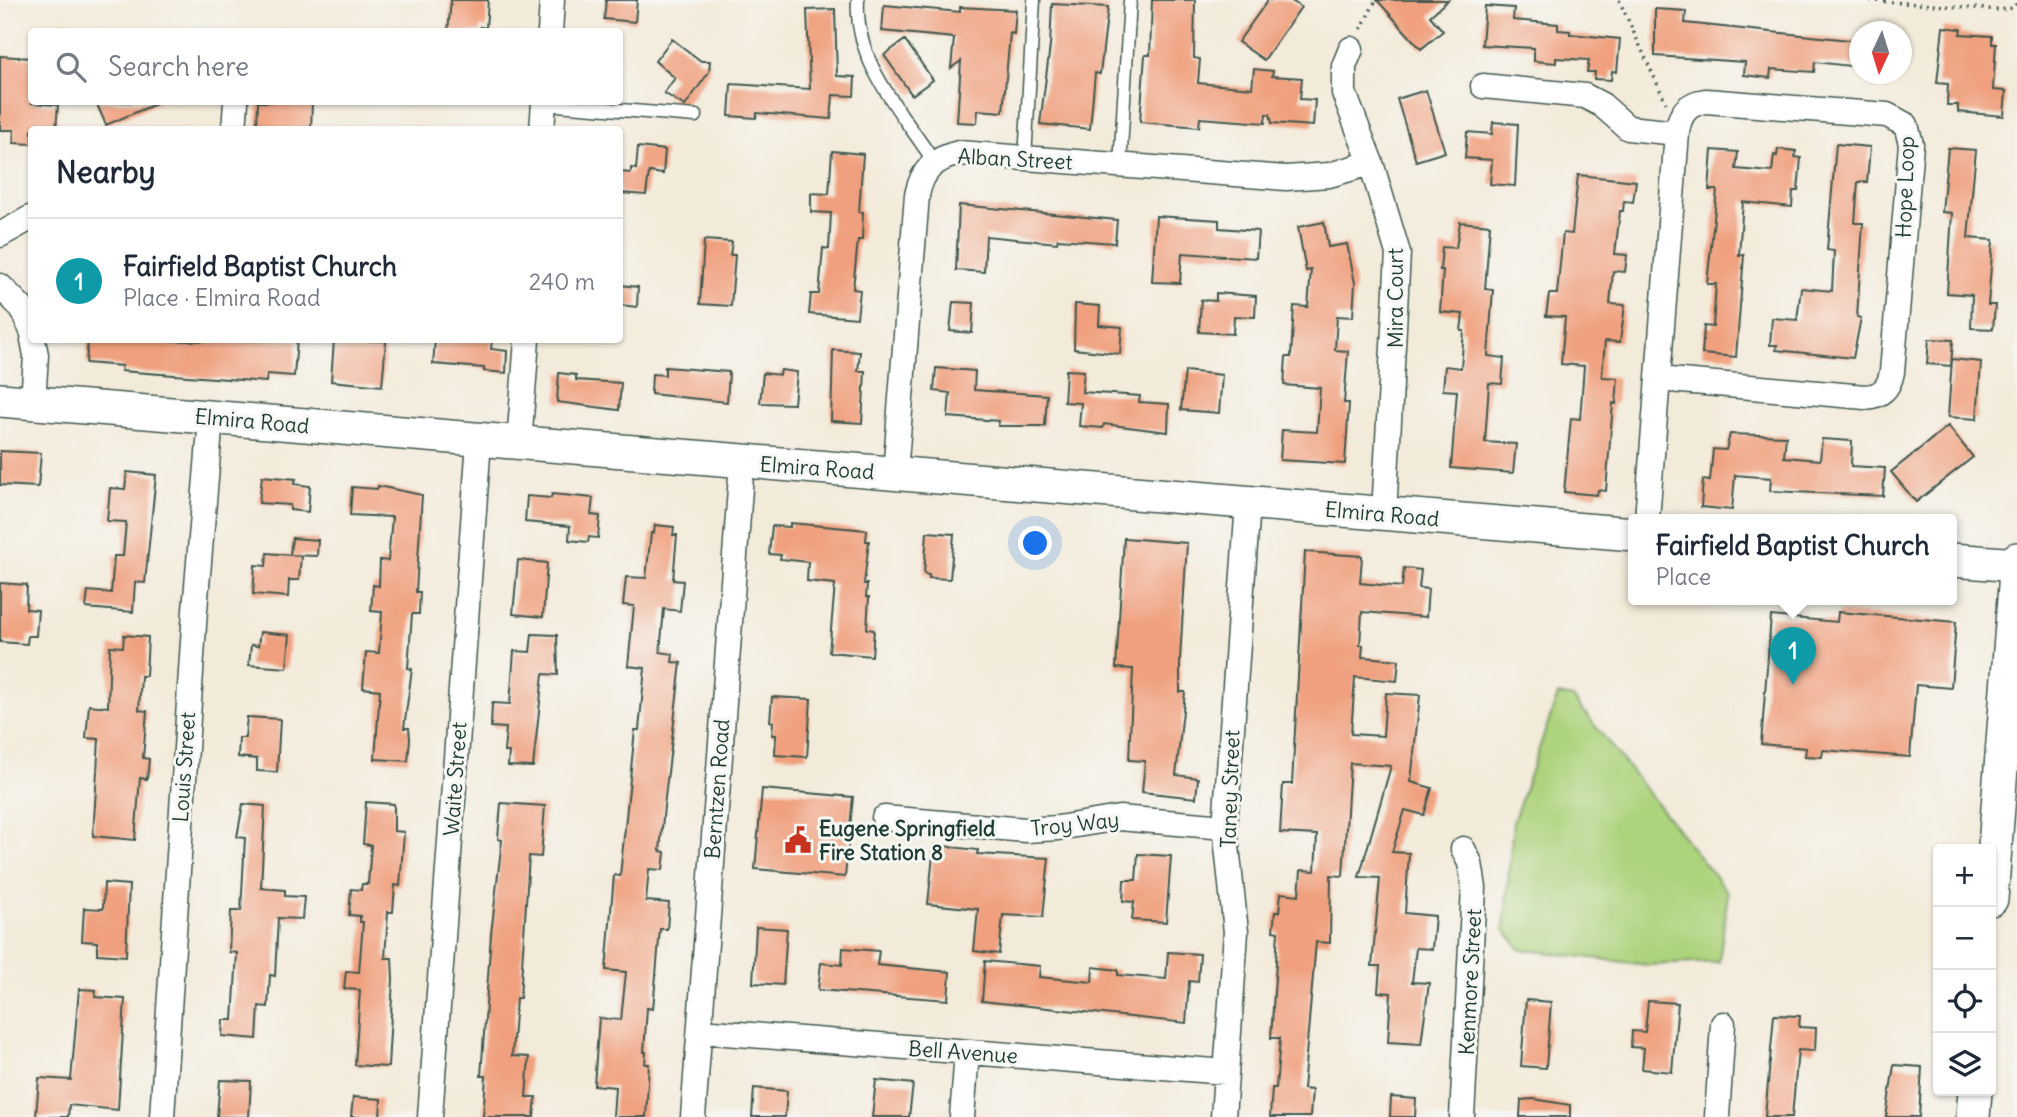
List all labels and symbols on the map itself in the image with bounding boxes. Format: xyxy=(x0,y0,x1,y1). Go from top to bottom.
north arrow xyxy=(1849,21,1912,84)
street label: Hope Loop xyxy=(1890,136,1920,238)
street label: Alban Street xyxy=(957,143,1073,175)
street label: Mira Court xyxy=(1382,248,1409,348)
street label: Elmira Road xyxy=(194,403,310,439)
street label: Elmira Road xyxy=(759,451,875,485)
street label: Elmira Road xyxy=(1324,496,1440,532)
your location xyxy=(1018,526,1052,560)
pin: 1 xyxy=(1770,627,1816,685)
street label: Louis Street xyxy=(167,711,201,823)
street label: Berntzen Road xyxy=(699,718,735,860)
street label: Waite Street xyxy=(438,721,472,837)
street label: Taney Street xyxy=(1214,730,1246,848)
street label: Troy Way xyxy=(1029,806,1121,842)
place label: Eugene Springfield Fire Station 8 xyxy=(819,815,996,866)
public building icon: Eugene Springfield Fire Station 8 xyxy=(783,825,813,855)
street label: Kenmore Street xyxy=(1453,908,1487,1056)
street label: Bell Avenue xyxy=(907,1035,1019,1069)

